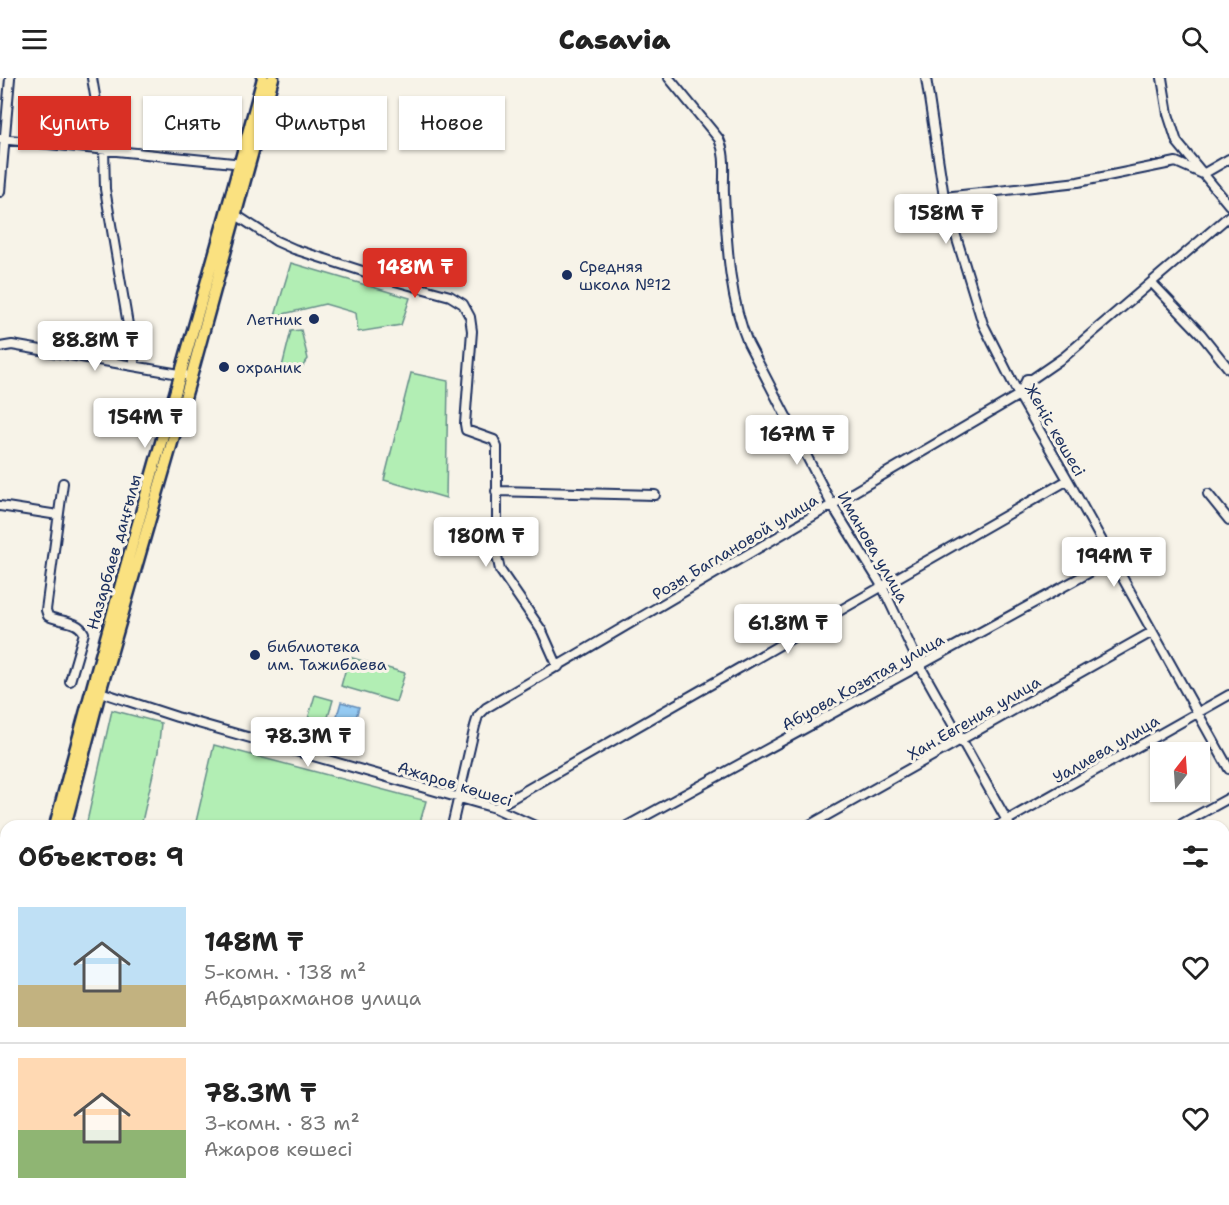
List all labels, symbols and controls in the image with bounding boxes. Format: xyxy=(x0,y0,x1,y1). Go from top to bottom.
text: Casavia xyxy=(558,21,671,58)
icon: menu xyxy=(18,23,51,56)
icon: search xyxy=(1178,23,1211,56)
chip: Купить xyxy=(18,96,131,150)
chip: Снять xyxy=(143,96,242,150)
chip: Фильтры xyxy=(254,96,387,150)
chip: Новое xyxy=(399,96,505,150)
pin: 158M ₸ xyxy=(897,194,995,245)
text: 158M ₸ xyxy=(908,200,984,226)
pin: 148M ₸ xyxy=(366,248,464,299)
text: 148M ₸ xyxy=(377,254,453,280)
place label: Средняя школа №12 xyxy=(579,256,671,295)
marker: Средняя школа №12 xyxy=(560,268,574,282)
place label: Летник xyxy=(246,309,302,330)
marker: Летник xyxy=(307,312,321,326)
pin: 88.8M ₸ xyxy=(40,321,150,372)
text: 88.8M ₸ xyxy=(52,327,138,353)
place label: охраник xyxy=(236,357,302,378)
marker: охраник xyxy=(217,360,231,374)
street label: Жеңіс көшесі xyxy=(1020,380,1090,480)
pin: 154M ₸ xyxy=(96,398,194,449)
text: 154M ₸ xyxy=(107,404,183,430)
pin: 167M ₸ xyxy=(748,415,846,466)
text: 167M ₸ xyxy=(759,421,835,447)
street label: Назарбаев даңғылы xyxy=(82,472,146,632)
street label: Иманова улица xyxy=(833,488,913,606)
street label: Розы Баглановой улица xyxy=(648,489,822,605)
pin: 180M ₸ xyxy=(437,517,535,568)
text: 180M ₸ xyxy=(448,523,524,549)
pin: 194M ₸ xyxy=(1065,537,1163,588)
text: 194M ₸ xyxy=(1076,543,1152,569)
pin: 61.8M ₸ xyxy=(733,604,843,655)
text: 61.8M ₸ xyxy=(748,610,828,636)
street label: Абуова Козытая улица xyxy=(778,629,948,735)
place label: библиотека им. Тажибаева xyxy=(267,636,387,675)
marker: библиотека им. Тажибаева xyxy=(248,648,262,662)
street label: Хан Евгения улица xyxy=(904,671,1045,765)
street label: Уалиева улица xyxy=(1049,710,1163,788)
pin: 78.3M ₸ xyxy=(253,717,363,768)
text: 78.3M ₸ xyxy=(265,723,351,749)
north arrow xyxy=(1150,742,1210,802)
map controls xyxy=(1150,742,1210,802)
street label: Ажаров көшесі xyxy=(395,757,515,811)
text: Объектов: 9 xyxy=(18,839,184,874)
icon: filters xyxy=(1179,840,1212,873)
text: 148M ₸ xyxy=(204,924,303,959)
icon: home xyxy=(66,931,138,1003)
icon: heart xyxy=(1179,951,1212,984)
text: 5-комн. · 138 m² xyxy=(204,959,366,985)
text: Абдырахманов улица xyxy=(204,985,421,1011)
text: 78.3M ₸ xyxy=(204,1075,316,1110)
icon: home xyxy=(66,1082,138,1154)
icon: heart xyxy=(1179,1102,1212,1135)
text: 3-комн. · 83 m² xyxy=(204,1110,360,1136)
text: Ажаров көшесі xyxy=(204,1136,353,1162)

